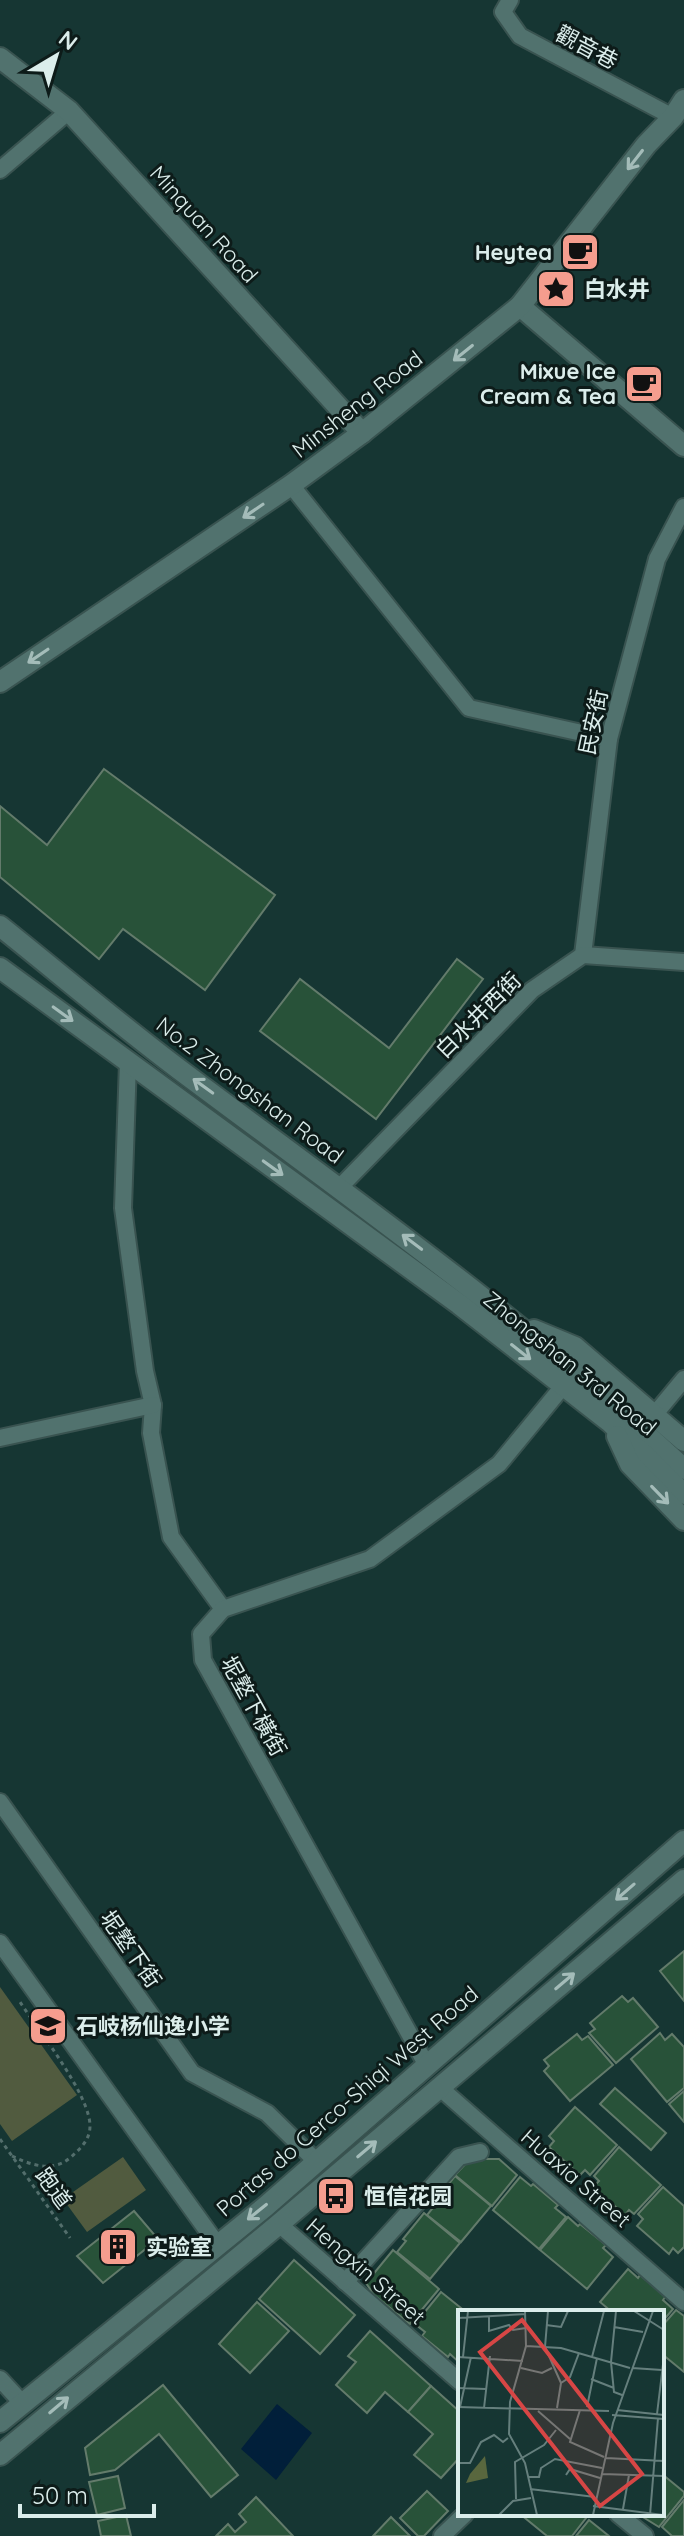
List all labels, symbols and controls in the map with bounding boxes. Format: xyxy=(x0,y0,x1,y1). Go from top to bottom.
north arrow xyxy=(16,16,96,96)
street label: 觀音巷 xyxy=(551,19,623,75)
text: N xyxy=(53,24,83,56)
one-way arrow xyxy=(626,149,644,170)
street label: Minquan Road xyxy=(144,160,264,288)
cafe icon: Heytea xyxy=(559,231,601,273)
place label: Heytea xyxy=(475,238,552,266)
place icon: 白水井 xyxy=(535,268,577,310)
place label: 白水井 xyxy=(584,275,650,303)
street label: Minsheng Road xyxy=(286,344,428,464)
one-way arrow xyxy=(453,344,474,362)
place label: Mixue Ice Cream & Tea xyxy=(480,357,616,410)
cafe icon: Mixue Ice Cream & Tea xyxy=(623,363,665,405)
one-way arrow xyxy=(243,503,265,519)
one-way arrow xyxy=(27,648,49,665)
street label: 民安街 xyxy=(572,687,614,757)
street label: 白水井西街 xyxy=(429,966,527,1064)
one-way arrow xyxy=(52,1006,73,1023)
street label: No.2 Zhongshan Road xyxy=(151,1010,349,1170)
one-way arrow xyxy=(193,1078,214,1095)
one-way arrow xyxy=(262,1159,283,1176)
one-way arrow xyxy=(401,1233,423,1250)
street label: Zhongshan 3rd Road xyxy=(478,1285,662,1441)
one-way arrow xyxy=(510,1343,531,1360)
one-way arrow xyxy=(651,1485,670,1505)
street label: 坭墪下橫街 xyxy=(215,1651,293,1761)
one-way arrow xyxy=(615,1883,636,1901)
street label: 坭墪下街 xyxy=(94,1905,168,1993)
one-way arrow xyxy=(554,1972,575,1990)
street label: Portas do Cerco-Shiqi West Road xyxy=(210,1980,484,2222)
school or university icon: 石岐杨仙逸小学 xyxy=(27,2005,69,2047)
place label: 石岐杨仙逸小学 xyxy=(76,2012,230,2040)
street label: Huaxia Street xyxy=(515,2123,637,2233)
one-way arrow xyxy=(356,2140,377,2158)
street label: 跑道 xyxy=(30,2162,78,2214)
bus stop icon: 恒信花园 xyxy=(315,2175,357,2217)
place label: 恒信花园 xyxy=(364,2182,452,2210)
one-way arrow xyxy=(247,2204,268,2221)
street label: Hengxin Street xyxy=(301,2212,431,2330)
building icon: 实验室 xyxy=(97,2226,139,2268)
place label: 实验室 xyxy=(146,2233,212,2261)
inset map xyxy=(458,2310,664,2516)
one-way arrow xyxy=(49,2396,69,2414)
scale bar xyxy=(20,2468,154,2518)
text: 50 m xyxy=(32,2480,88,2510)

